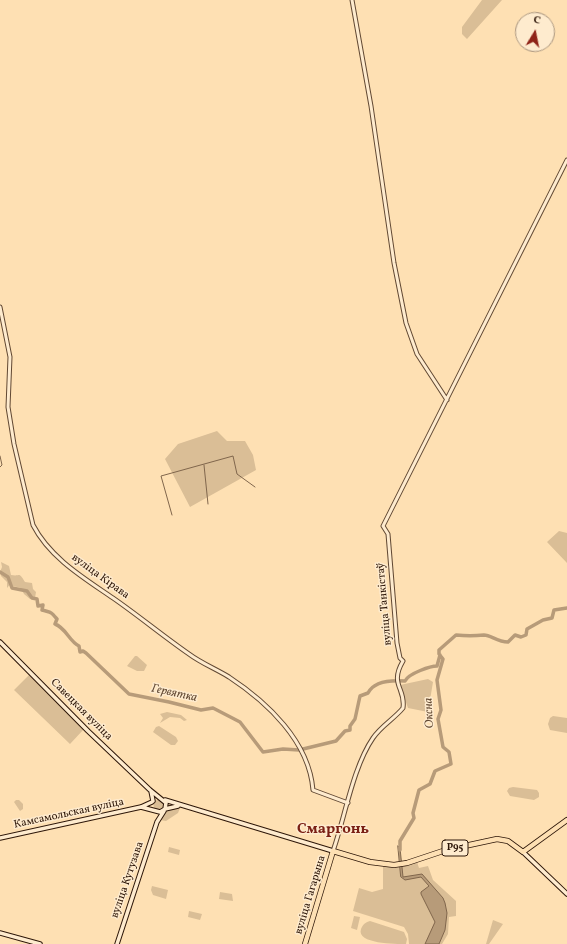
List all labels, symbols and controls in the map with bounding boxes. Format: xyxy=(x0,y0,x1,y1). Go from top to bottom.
north arrow xyxy=(515,12,555,52)
text: С xyxy=(532,13,542,29)
street label: вуліца Кірава xyxy=(69,552,131,602)
street label: вуліца Танкістаў xyxy=(375,562,395,646)
street label: Савецкая вуліца xyxy=(47,676,115,744)
water label: Гервятка xyxy=(150,682,198,706)
water label: Оксна xyxy=(422,697,438,729)
street label: Камсамольская вуліца xyxy=(13,796,125,832)
district label: Смаргонь xyxy=(297,821,369,839)
street label: вуліца Кутузава xyxy=(109,840,147,920)
road number: Р95 xyxy=(442,840,468,856)
street label: вуліца Гагарына xyxy=(293,854,329,936)

